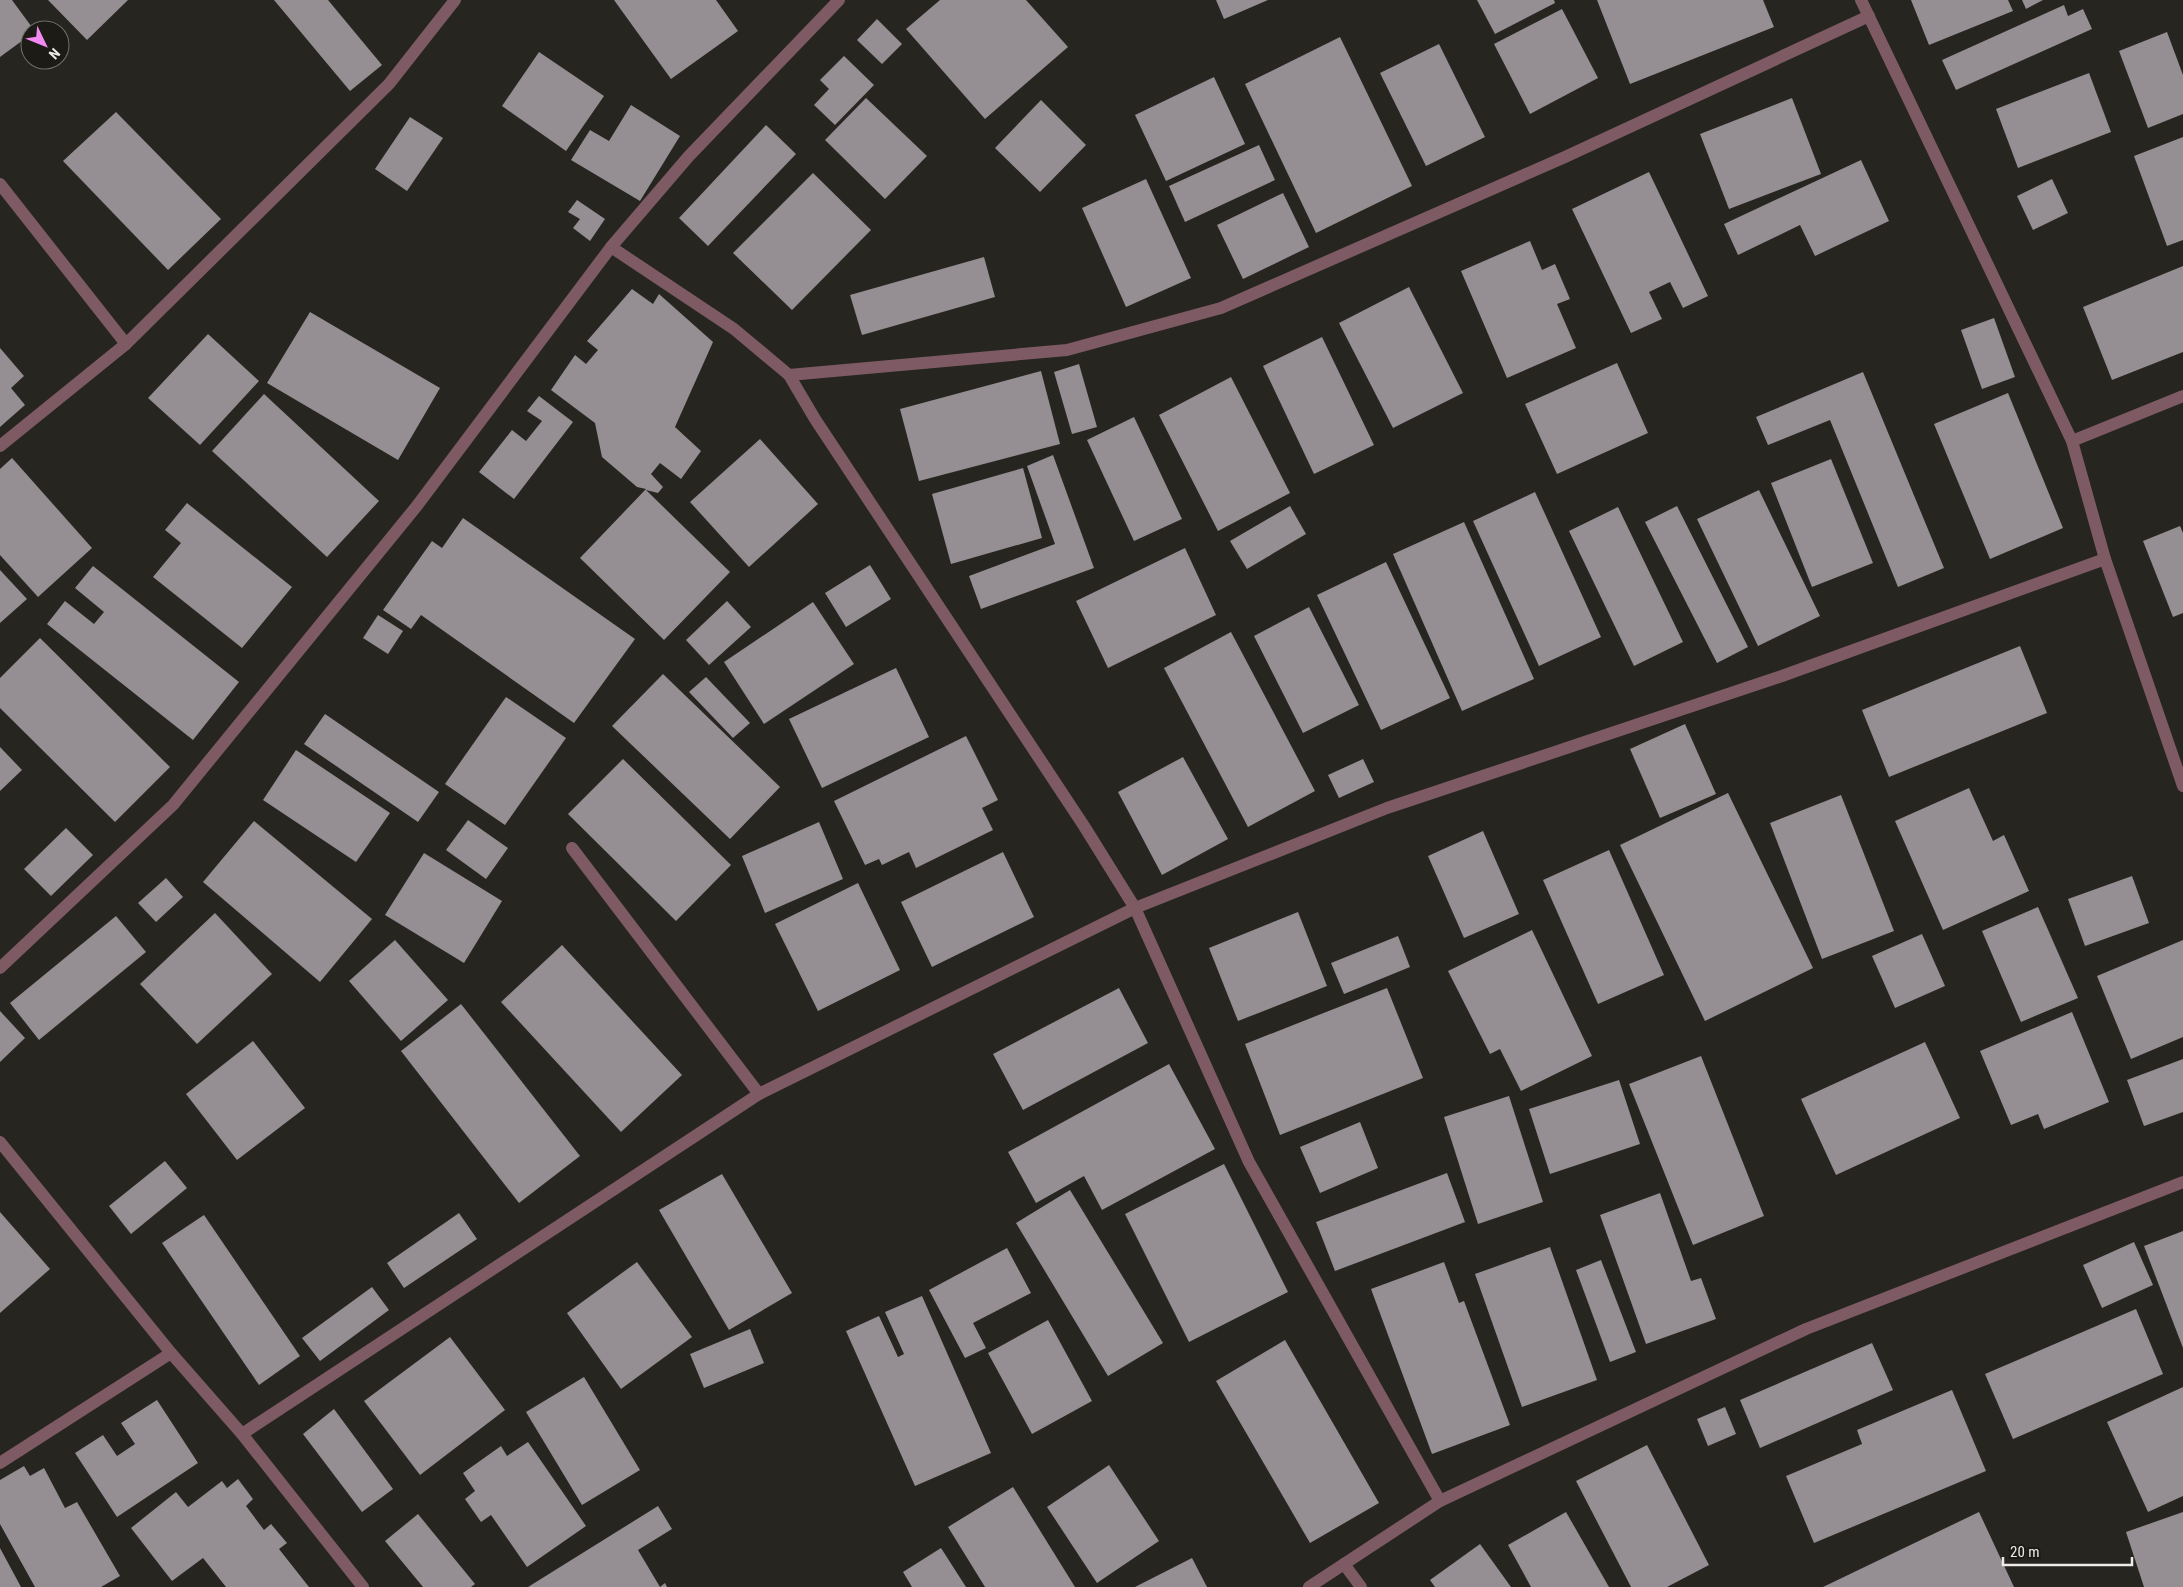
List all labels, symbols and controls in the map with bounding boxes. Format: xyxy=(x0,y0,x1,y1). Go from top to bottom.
north arrow xyxy=(20,20,70,70)
text: N xyxy=(46,45,63,62)
scale bar xyxy=(2003,1534,2132,1566)
text: 20 m xyxy=(2010,1543,2040,1561)

